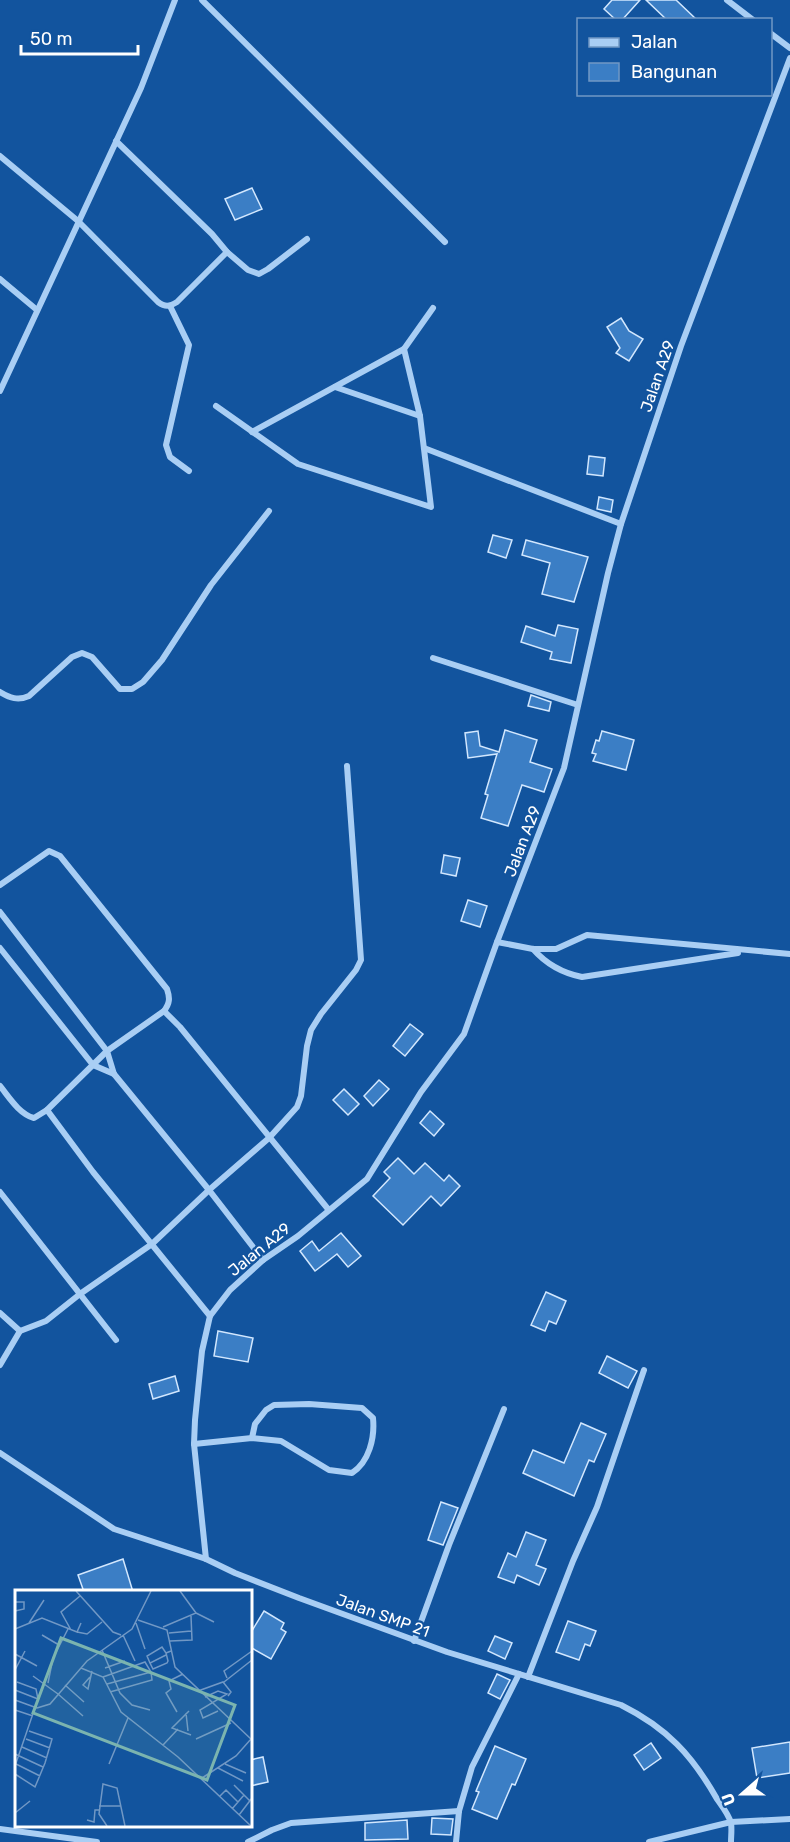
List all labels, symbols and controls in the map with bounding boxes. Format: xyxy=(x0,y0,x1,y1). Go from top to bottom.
scale bar xyxy=(21,18,138,56)
legend xyxy=(577,18,772,96)
text: 50 m xyxy=(30,28,73,50)
text: Jalan xyxy=(631,31,678,53)
text: Bangunan xyxy=(631,61,717,83)
street label: Jalan A29 xyxy=(636,338,679,414)
street label: Jalan A29 xyxy=(500,803,545,879)
street label: Jalan A29 xyxy=(224,1219,294,1280)
inset map xyxy=(15,1590,252,1827)
street label: Jalan SMP 21 xyxy=(334,1590,432,1641)
north arrow xyxy=(712,1764,772,1824)
text: U xyxy=(718,1790,739,1808)

